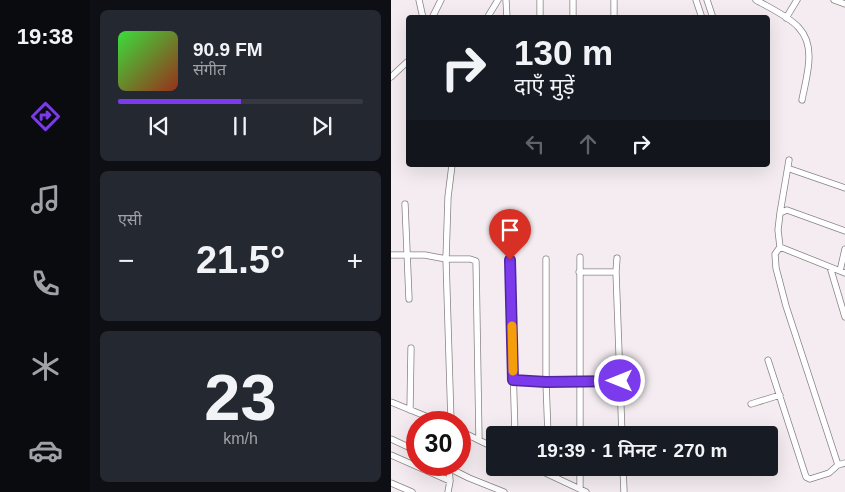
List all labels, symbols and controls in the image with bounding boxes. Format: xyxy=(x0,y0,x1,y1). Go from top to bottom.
text: 19:38 xyxy=(17,24,73,49)
text: 130 m xyxy=(514,33,613,72)
icon: right xyxy=(431,35,496,100)
text: 90.9 FM xyxy=(193,39,263,60)
text: संगीत xyxy=(193,61,226,78)
text: दाएँ मुड़ें xyxy=(514,74,575,99)
icon: directions xyxy=(28,99,63,134)
icon: previous xyxy=(145,112,173,140)
icon: pause xyxy=(226,112,254,140)
icon: next xyxy=(308,112,336,140)
icon: left xyxy=(521,130,549,158)
icon: ahead xyxy=(574,130,602,158)
icon: right xyxy=(627,130,655,158)
icon: music xyxy=(28,182,63,217)
pin xyxy=(489,209,531,260)
text: एसी xyxy=(118,211,142,228)
icon: arrive xyxy=(496,216,524,244)
text: 21.5° xyxy=(196,239,285,281)
text: − xyxy=(118,245,134,276)
text: + xyxy=(347,245,363,276)
icon: phone xyxy=(28,266,63,301)
icon: climate xyxy=(28,349,63,384)
position arrow xyxy=(593,354,645,406)
text: 23 xyxy=(204,361,277,434)
speed limit sign: 30 xyxy=(406,411,471,476)
text: km/h xyxy=(223,430,258,447)
icon: car xyxy=(28,433,63,468)
text: 19:39 · 1 मिनट · 270 m xyxy=(537,440,727,461)

